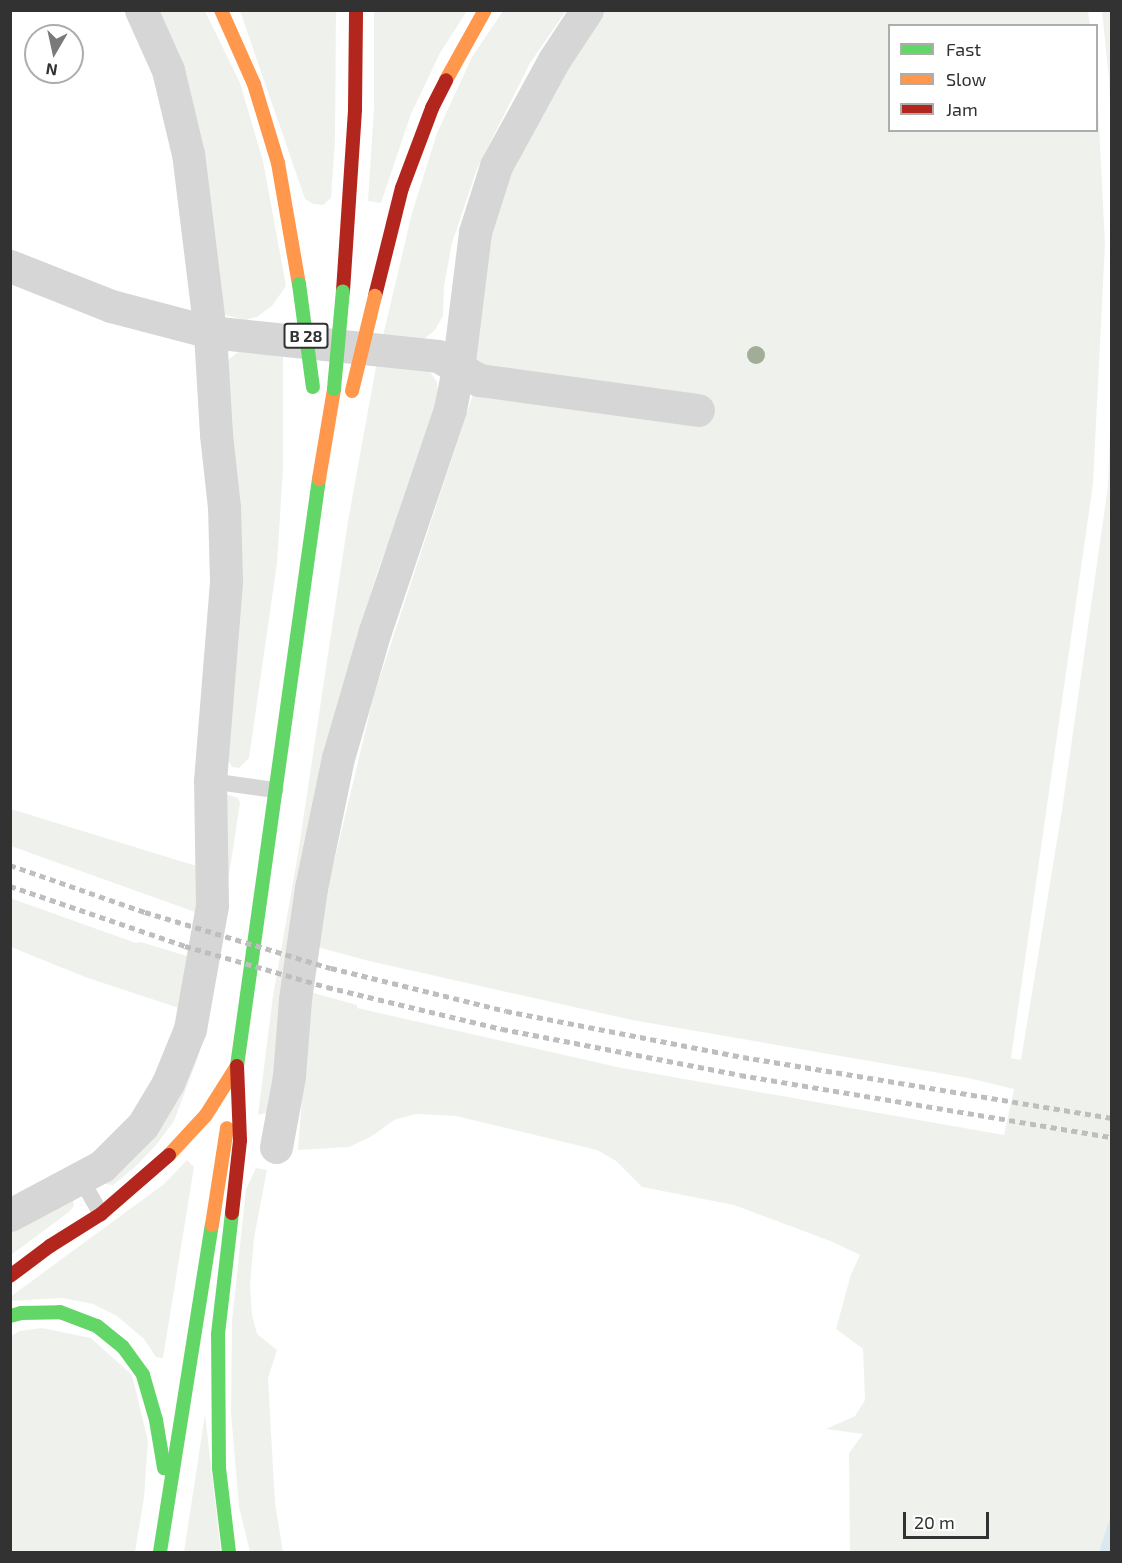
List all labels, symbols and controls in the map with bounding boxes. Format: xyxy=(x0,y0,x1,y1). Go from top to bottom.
north arrow xyxy=(24,24,84,84)
legend xyxy=(888,24,1098,132)
text: Fast xyxy=(946,38,981,60)
text: N xyxy=(44,60,59,81)
text: Slow xyxy=(946,68,986,90)
text: Jam xyxy=(946,98,978,120)
road number: B 28 xyxy=(284,323,328,349)
scale bar xyxy=(906,1500,992,1538)
text: 20 m xyxy=(914,1511,955,1533)

